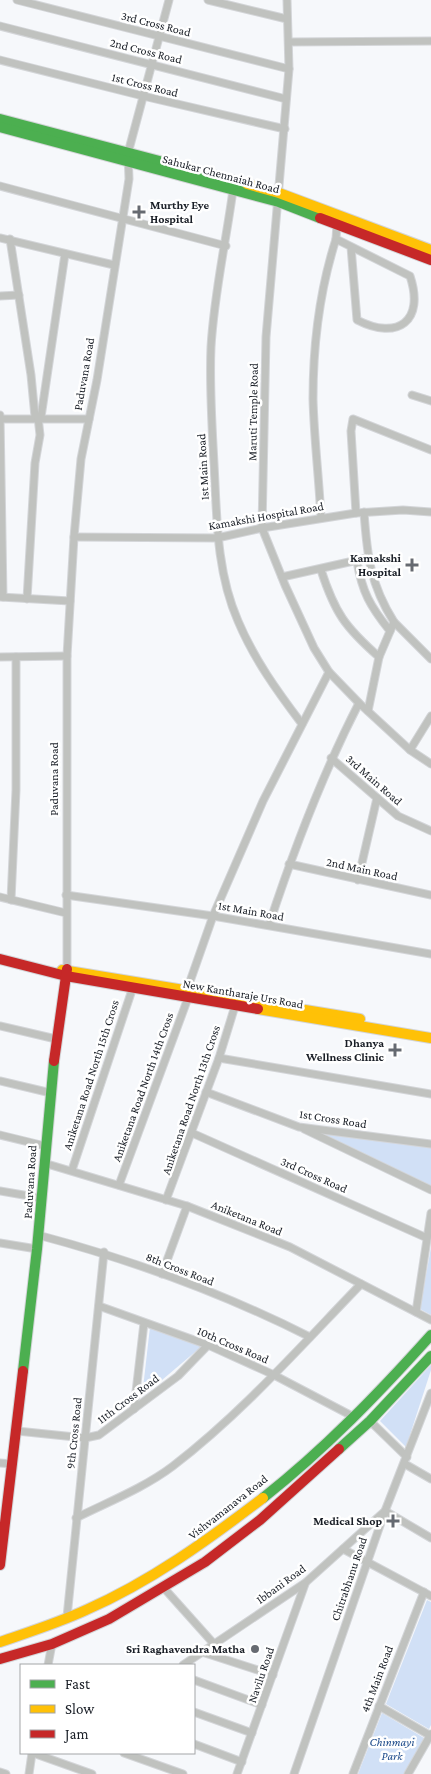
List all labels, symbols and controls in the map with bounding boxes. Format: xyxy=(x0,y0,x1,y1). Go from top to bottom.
street label: 3rd Cross Road xyxy=(120,9,193,40)
street label: 2nd Cross Road xyxy=(109,35,184,67)
street label: 1st Cross Road xyxy=(110,70,180,100)
street label: Sahukar Chennaiah Road xyxy=(161,152,282,197)
place label: Murthy Eye Hospital xyxy=(150,198,209,226)
marker: Murthy Eye Hospital xyxy=(132,205,146,219)
street label: Paduvana Road xyxy=(71,336,97,411)
street label: Maruti Temple Road xyxy=(245,362,261,461)
street label: 1st Main Road xyxy=(194,433,212,501)
street label: Kamakshi Hospital Road xyxy=(207,499,325,533)
place label: Kamakshi Hospital xyxy=(350,551,402,579)
marker: Kamakshi Hospital xyxy=(405,558,419,572)
street label: Paduvana Road xyxy=(47,741,61,816)
street label: 3rd Main Road xyxy=(343,752,406,809)
street label: 2nd Main Road xyxy=(325,855,400,884)
street label: 1st Main Road xyxy=(217,898,286,924)
street label: New Kantharaje Urs Road xyxy=(182,977,305,1012)
street label: Aniketana Road North 15th Cross xyxy=(60,998,122,1152)
street label: Aniketana Road North 14th Cross xyxy=(109,1010,177,1163)
street label: Aniketana Road North 13th Cross xyxy=(159,1023,223,1177)
place label: Dhanya Wellness Clinic xyxy=(305,1036,385,1064)
marker: Dhanya Wellness Clinic xyxy=(388,1043,402,1057)
street label: 1st Cross Road xyxy=(298,1107,368,1131)
street label: Paduvana Road xyxy=(20,1144,40,1219)
street label: 3rd Cross Road xyxy=(279,1154,350,1196)
street label: Aniketana Road xyxy=(209,1197,285,1239)
street label: 8th Cross Road xyxy=(144,1250,217,1289)
street label: 10th Cross Road xyxy=(195,1324,272,1367)
street label: 11th Cross Road xyxy=(94,1371,162,1427)
street label: 9th Cross Road xyxy=(63,1396,85,1469)
street label: Vishvamanava Road xyxy=(186,1471,271,1542)
place label: Medical Shop xyxy=(313,1514,382,1528)
marker: Medical Shop xyxy=(386,1514,400,1528)
street label: Chitrabhanu Road xyxy=(328,1535,370,1623)
street label: Ibbani Road xyxy=(254,1561,309,1607)
place label: Sri Raghavendra Matha xyxy=(126,1642,245,1656)
marker: Sri Raghavendra Matha xyxy=(249,1643,261,1655)
street label: 4th Main Road xyxy=(358,1643,396,1714)
street label: Navilu Road xyxy=(245,1645,277,1705)
legend xyxy=(20,1664,195,1754)
text: Fast xyxy=(65,1676,91,1692)
text: Slow xyxy=(65,1701,95,1717)
text: Jam xyxy=(63,1726,88,1743)
park label: Chinmayi Park xyxy=(370,1735,415,1763)

